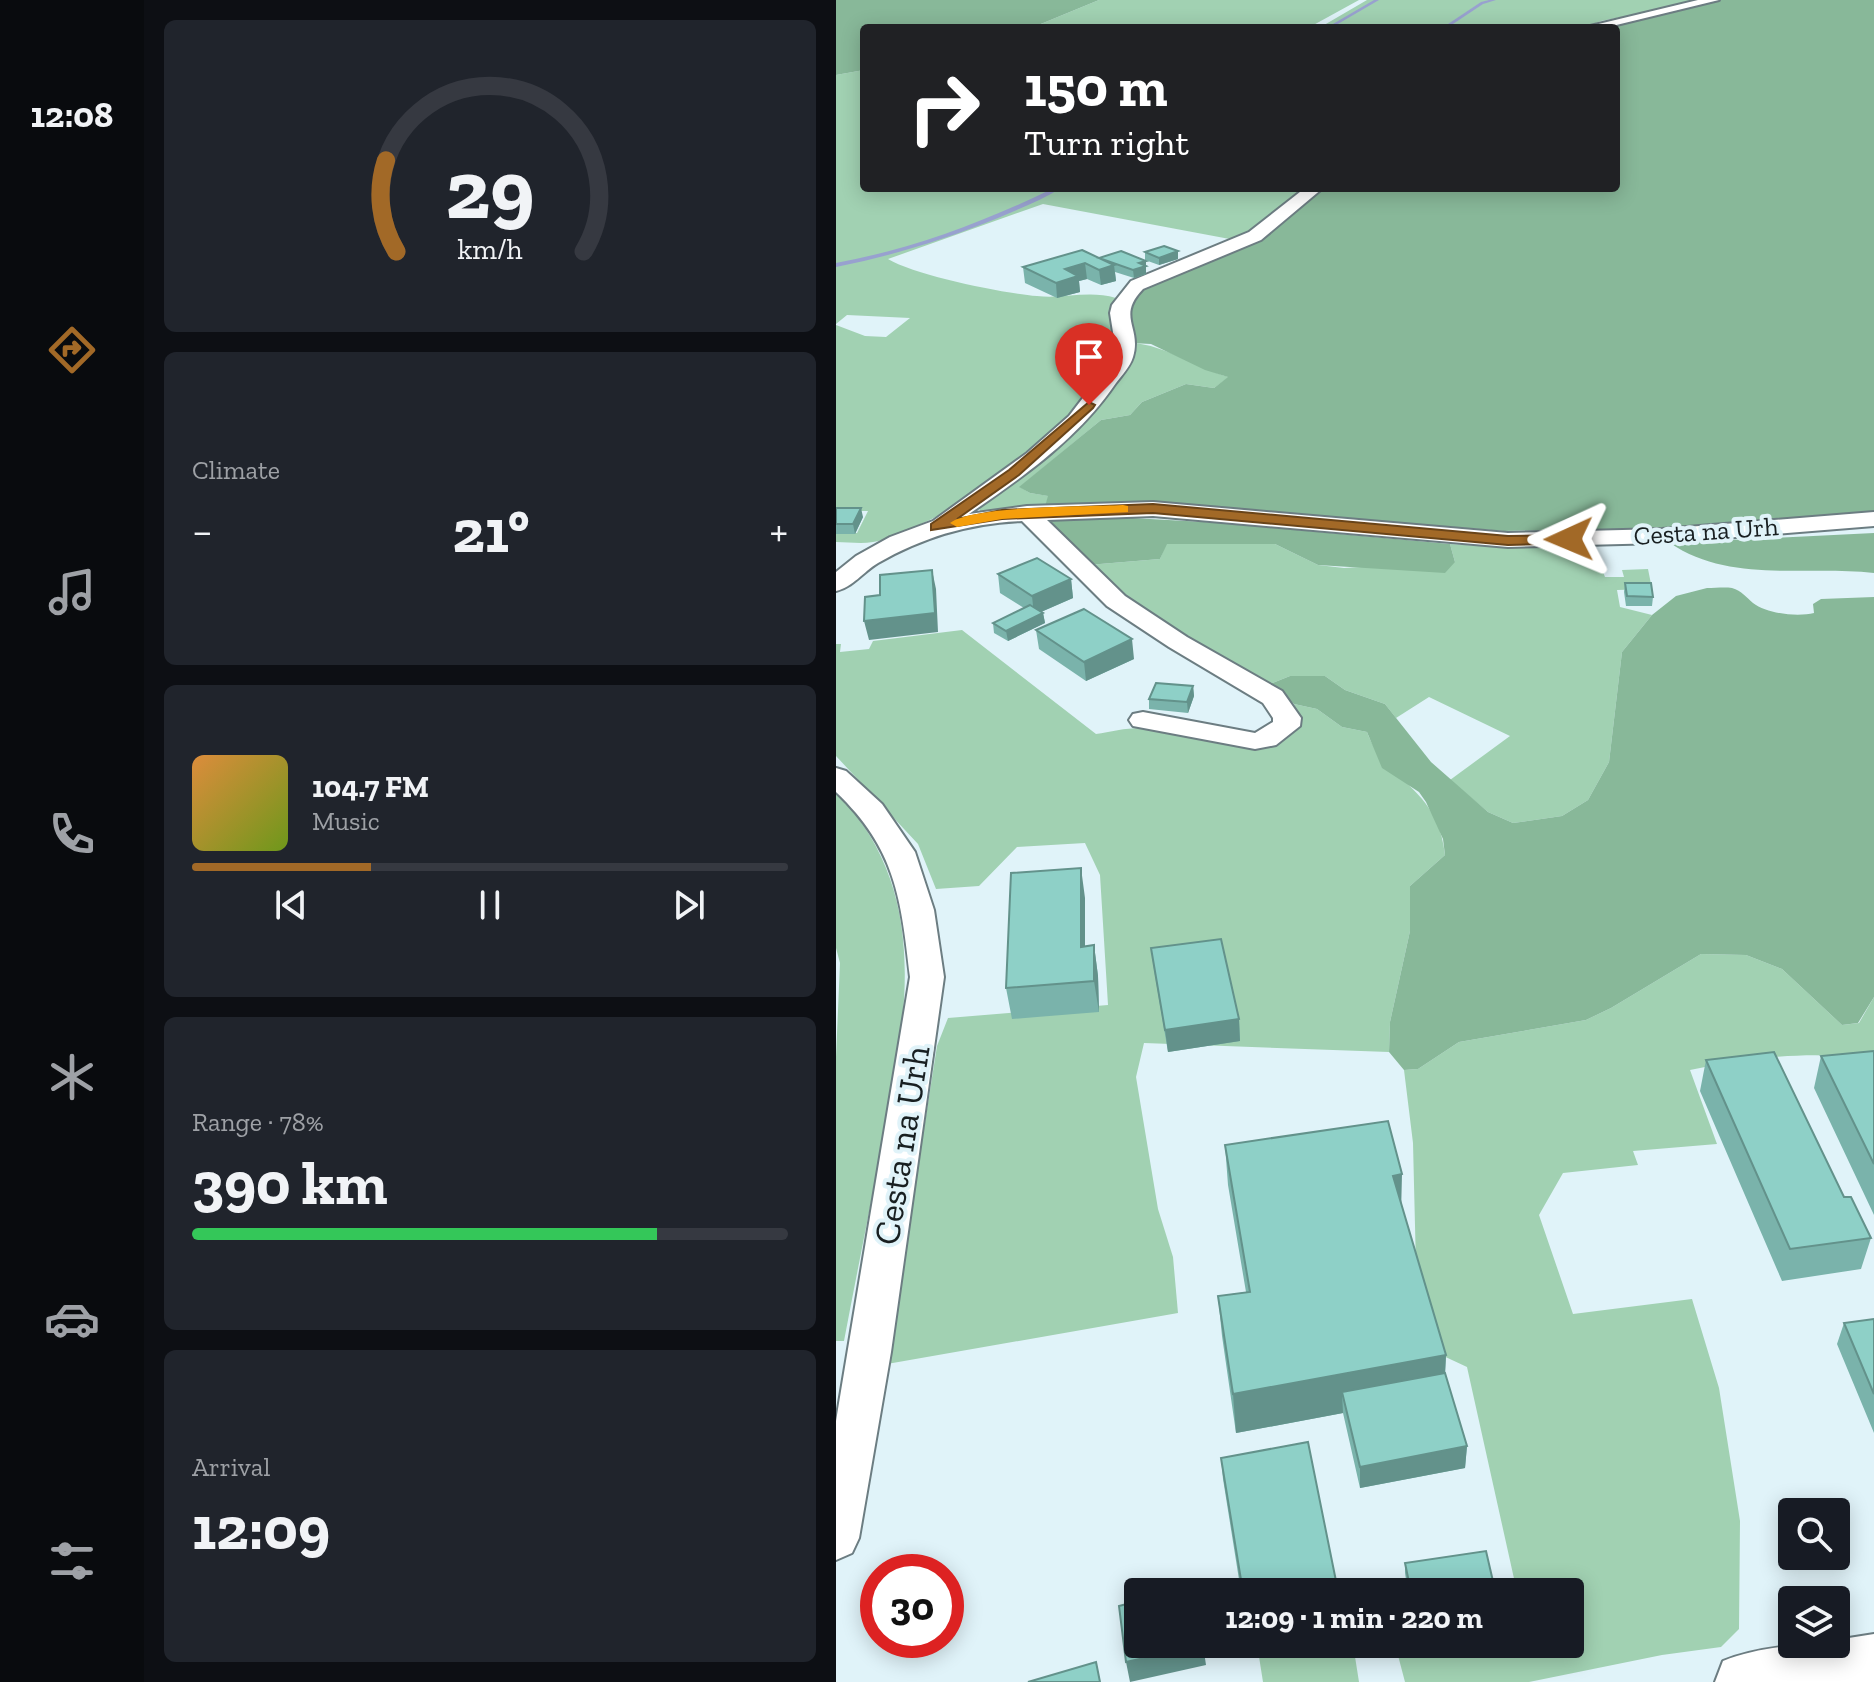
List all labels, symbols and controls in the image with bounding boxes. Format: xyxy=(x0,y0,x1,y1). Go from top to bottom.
text: 150 m xyxy=(1024,53,1168,120)
icon: right xyxy=(892,56,996,160)
text: 12:08 xyxy=(31,93,113,136)
text: Turn right xyxy=(1024,121,1189,164)
text: 29 xyxy=(445,139,535,239)
text: km/h xyxy=(457,232,523,266)
icon: directions xyxy=(44,322,100,378)
pin xyxy=(1055,323,1123,405)
icon: arrive xyxy=(1067,335,1111,379)
text: Climate xyxy=(192,454,280,486)
text: 21° xyxy=(452,495,530,567)
position arrow xyxy=(1527,497,1611,581)
text: − xyxy=(192,504,213,557)
text: + xyxy=(769,504,788,557)
street label: Cesta na Urh xyxy=(1632,510,1780,552)
icon: music xyxy=(44,564,100,620)
text: 104.7 FM xyxy=(312,769,429,805)
text: Music xyxy=(312,805,380,837)
icon: phone xyxy=(44,806,100,862)
icon: previous xyxy=(269,883,313,927)
icon: pause xyxy=(468,883,512,927)
icon: next xyxy=(667,883,711,927)
street label: Cesta na Urh xyxy=(865,1042,938,1248)
icon: climate xyxy=(44,1049,100,1105)
text: Range · 78% xyxy=(192,1106,324,1138)
text: 390 km xyxy=(192,1147,388,1219)
icon: car xyxy=(44,1291,100,1347)
text: Arrival xyxy=(192,1451,270,1483)
text: 12:09 xyxy=(192,1492,330,1564)
map controls xyxy=(1778,1498,1850,1658)
button: search xyxy=(1778,1498,1850,1570)
icon: filters xyxy=(44,1533,100,1589)
speed limit sign: 30 xyxy=(860,1554,964,1658)
button: layers xyxy=(1778,1586,1850,1658)
text: 12:09 · 1 min · 220 m xyxy=(1225,1600,1483,1636)

